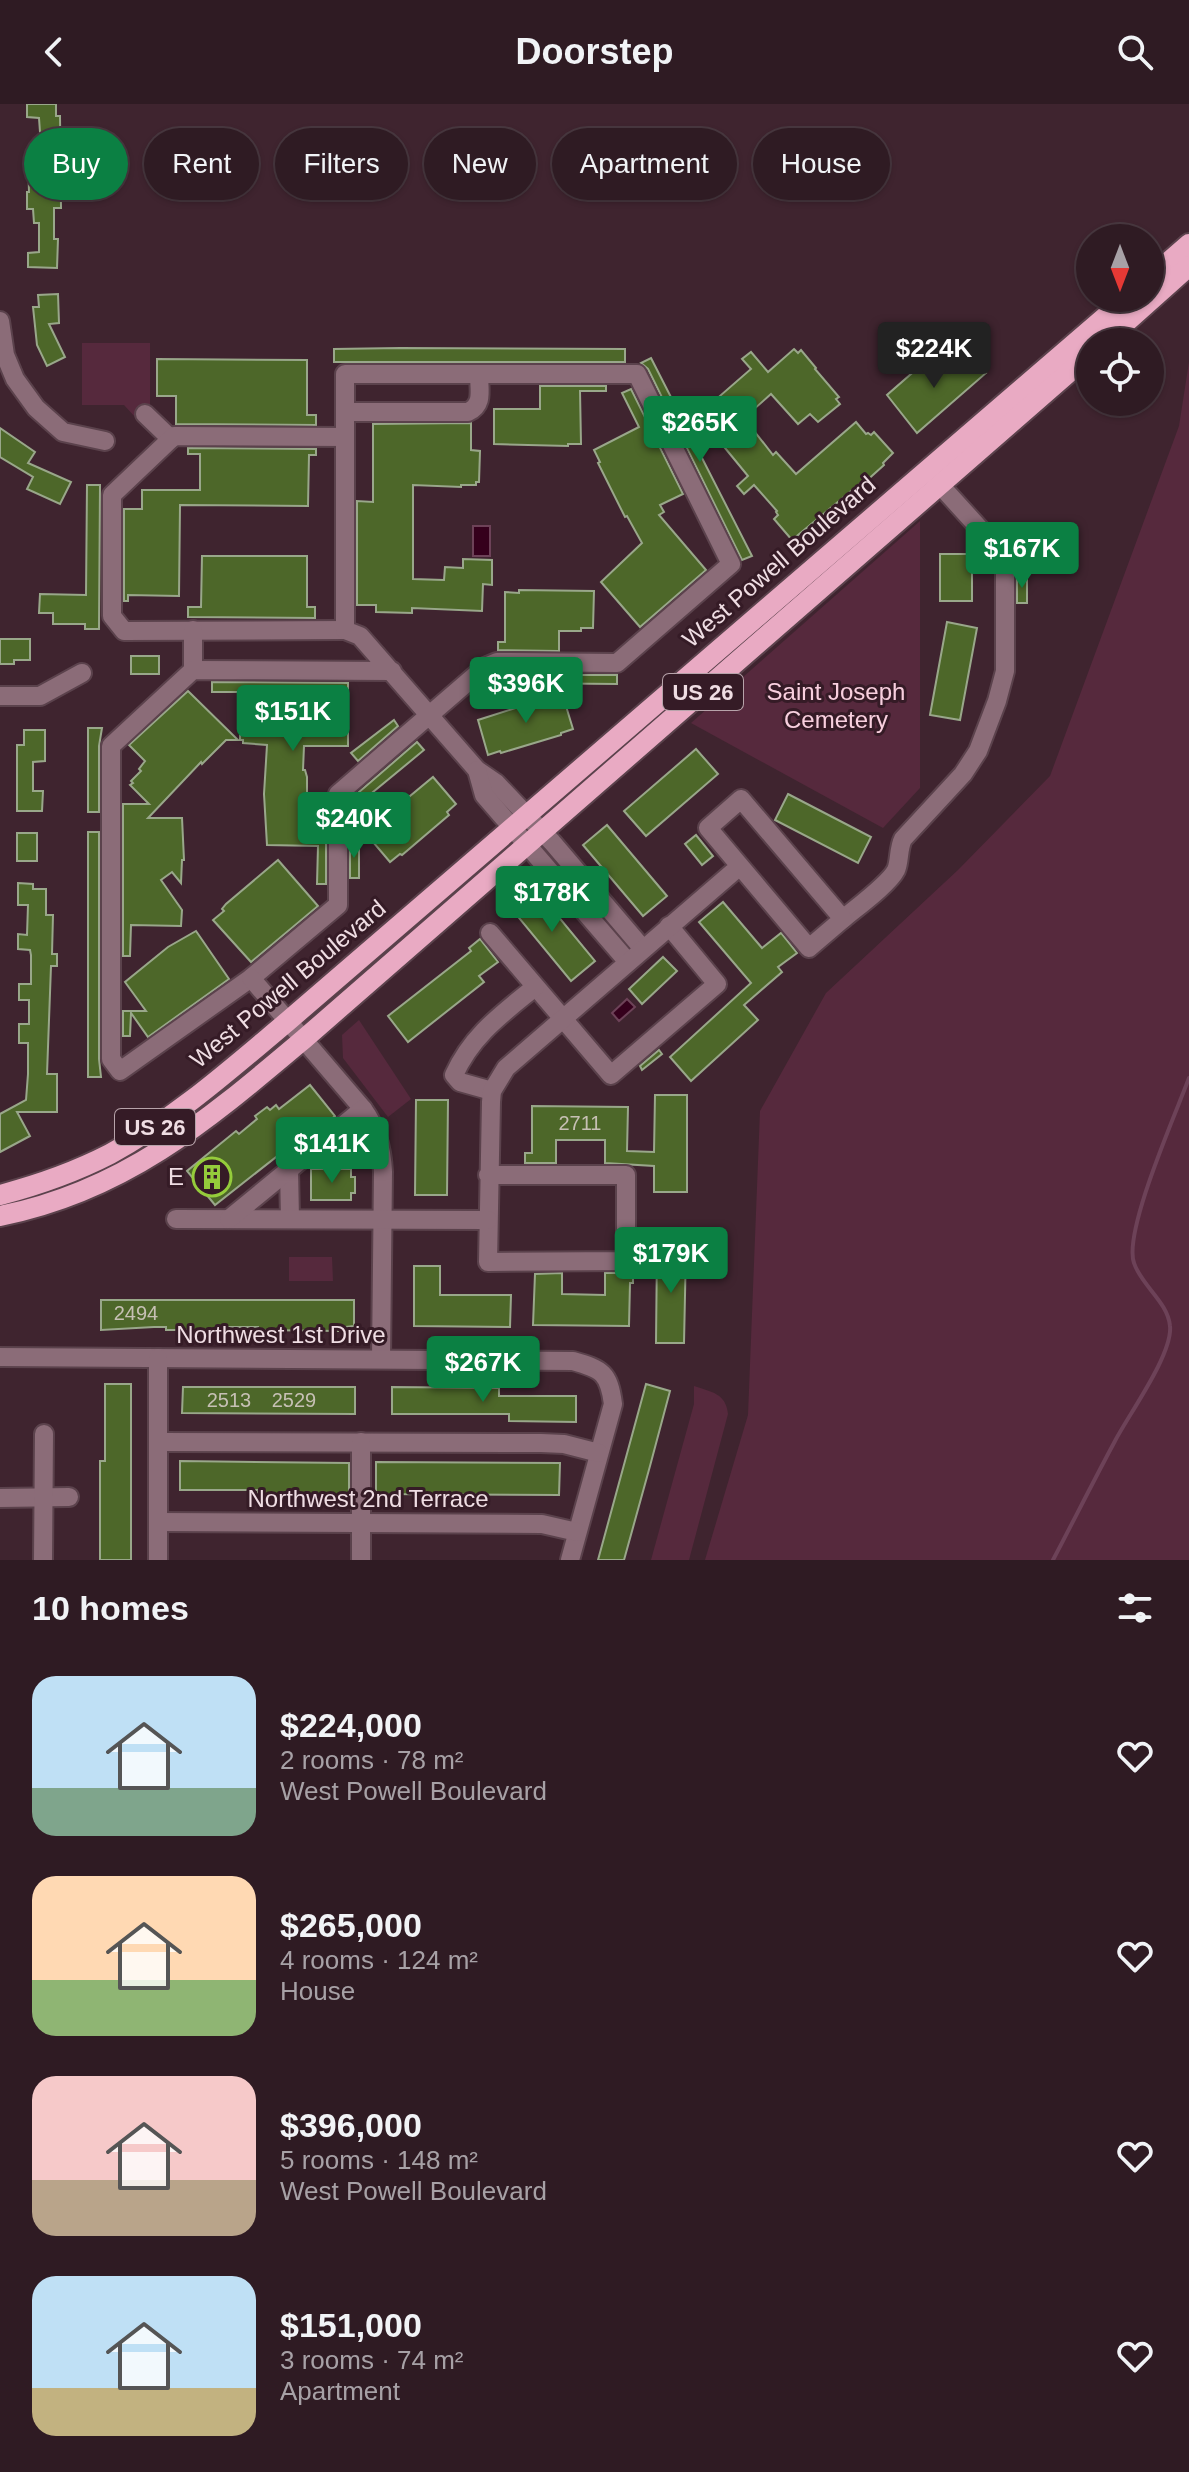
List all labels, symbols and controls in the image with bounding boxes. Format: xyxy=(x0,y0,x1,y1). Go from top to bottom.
icon: back xyxy=(32,30,76,74)
icon: search xyxy=(1113,30,1157,74)
text: Doorstep xyxy=(515,31,674,72)
chip: Buy xyxy=(24,128,128,200)
chip: Rent xyxy=(144,128,259,200)
chip: Filters xyxy=(275,128,408,200)
chip: New xyxy=(424,128,536,200)
chip: Apartment xyxy=(552,128,737,200)
chip: House xyxy=(753,128,890,200)
north arrow xyxy=(1076,224,1164,312)
map controls xyxy=(1076,224,1164,416)
pin: $224K xyxy=(878,322,990,390)
button: locate xyxy=(1076,328,1164,416)
text: $224K xyxy=(896,333,972,363)
pin: $265K xyxy=(644,396,756,464)
text: $265K xyxy=(662,407,738,437)
street label: West Powell Boulevard xyxy=(677,471,880,653)
pin: $167K xyxy=(966,522,1078,590)
text: $167K xyxy=(984,533,1060,563)
pin: $396K xyxy=(470,657,582,725)
text: $396K xyxy=(488,668,564,698)
road number: US 26 xyxy=(663,674,743,710)
park label: Saint Joseph Cemetery xyxy=(767,678,905,733)
pin: $151K xyxy=(237,685,349,753)
text: $151K xyxy=(255,696,331,726)
pin: $240K xyxy=(298,792,410,860)
text: $240K xyxy=(316,803,392,833)
pin: $178K xyxy=(496,866,608,934)
text: $178K xyxy=(514,877,590,907)
street label: West Powell Boulevard xyxy=(185,894,391,1073)
road number: US 26 xyxy=(115,1109,195,1145)
house number: 2711 xyxy=(558,1112,602,1134)
pin: $141K xyxy=(276,1117,388,1185)
text: $141K xyxy=(294,1128,370,1158)
building icon: E xyxy=(191,1156,233,1198)
place label: E xyxy=(168,1163,184,1190)
pin: $179K xyxy=(615,1227,727,1295)
text: $179K xyxy=(633,1238,709,1268)
house number: 2494 xyxy=(114,1302,158,1324)
street label: Northwest 1st Drive xyxy=(176,1321,386,1348)
pin: $267K xyxy=(427,1336,539,1404)
text: $267K xyxy=(445,1347,521,1377)
house number: 2513 xyxy=(207,1389,251,1411)
house number: 2529 xyxy=(272,1389,316,1411)
street label: Northwest 2nd Terrace xyxy=(247,1485,489,1512)
icon: filters xyxy=(1113,1586,1157,1630)
text: 10 homes xyxy=(32,1589,189,1627)
text: $224,000 xyxy=(280,1706,422,1744)
icon: home xyxy=(96,1708,192,1804)
icon: heart xyxy=(1113,1734,1157,1778)
text: 2 rooms · 78 m² xyxy=(280,1745,464,1775)
text: West Powell Boulevard xyxy=(280,1776,547,1806)
text: $265,000 xyxy=(280,1906,422,1944)
icon: home xyxy=(96,1908,192,2004)
icon: heart xyxy=(1113,1934,1157,1978)
text: 4 rooms · 124 m² xyxy=(280,1945,478,1975)
text: House xyxy=(280,1976,355,2006)
text: $396,000 xyxy=(280,2106,422,2144)
icon: home xyxy=(96,2108,192,2204)
icon: heart xyxy=(1113,2134,1157,2178)
text: 5 rooms · 148 m² xyxy=(280,2145,478,2175)
text: West Powell Boulevard xyxy=(280,2176,547,2206)
text: $151,000 xyxy=(280,2306,422,2344)
icon: home xyxy=(96,2308,192,2404)
icon: heart xyxy=(1113,2334,1157,2378)
text: 3 rooms · 74 m² xyxy=(280,2345,464,2375)
text: Apartment xyxy=(280,2376,400,2406)

